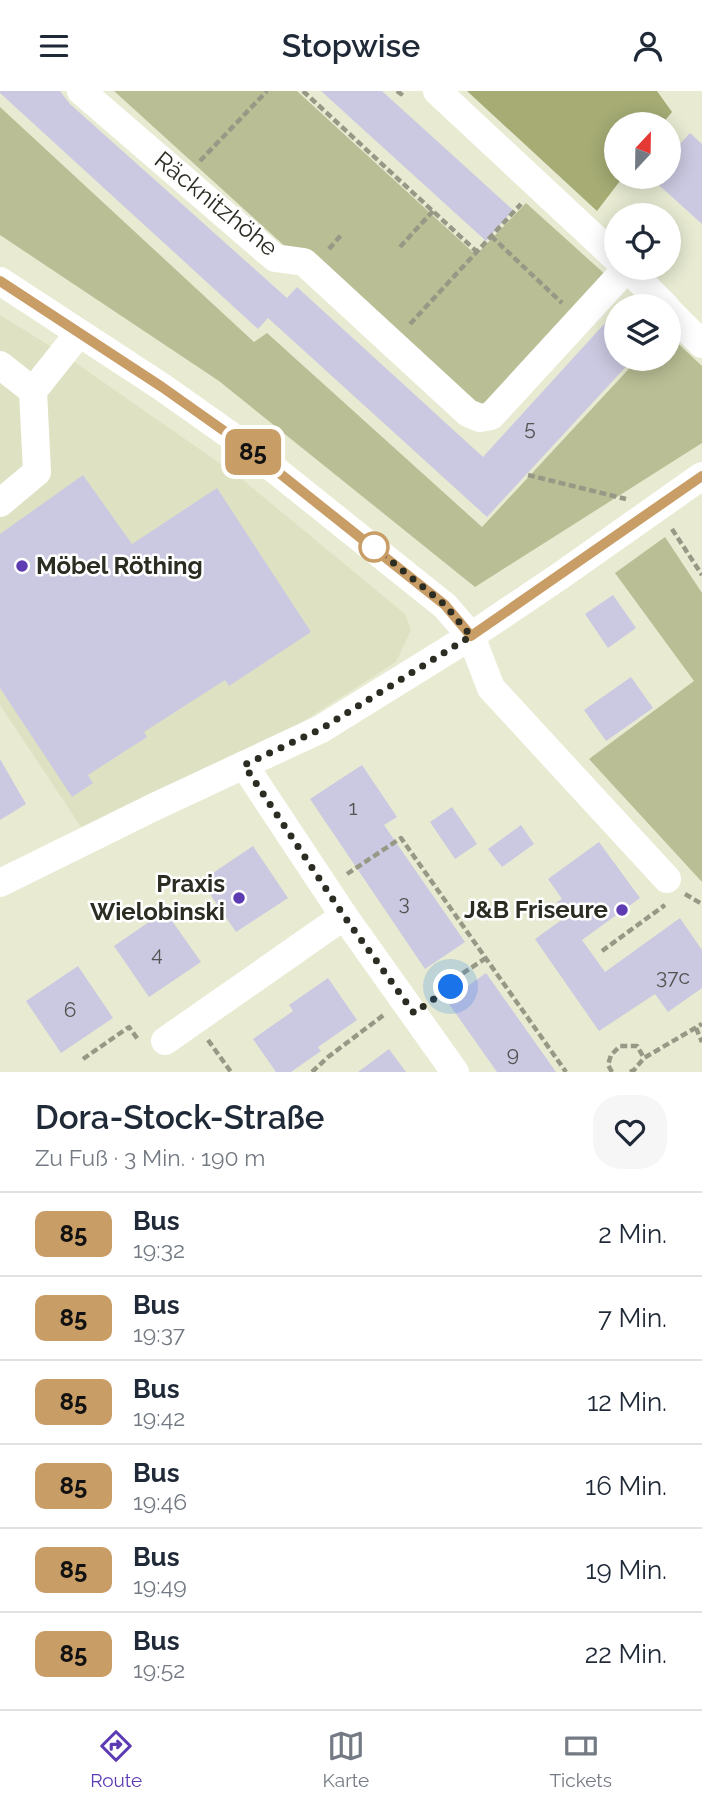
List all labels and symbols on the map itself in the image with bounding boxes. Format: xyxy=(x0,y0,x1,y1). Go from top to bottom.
north arrow xyxy=(604,112,681,189)
street label: Räcknitzhöhe xyxy=(149,145,284,262)
house number: 5 xyxy=(524,415,536,440)
line badge: 85 xyxy=(222,429,284,475)
unlabelled marker xyxy=(359,532,389,562)
place label: Möbel Röthing xyxy=(36,551,203,580)
marker: Möbel Röthing xyxy=(14,558,30,574)
house number: 1 xyxy=(349,795,358,820)
place label: Praxis Wielobinski xyxy=(90,869,225,926)
marker: Praxis Wielobinski xyxy=(231,890,247,906)
house number: 3 xyxy=(398,890,410,915)
place label: J&B Friseure xyxy=(464,895,608,924)
marker: J&B Friseure xyxy=(614,902,630,918)
house number: 4 xyxy=(151,941,163,966)
house number: 37c xyxy=(656,964,690,989)
your location xyxy=(433,969,468,1004)
house number: 6 xyxy=(64,997,76,1022)
house number: 9 xyxy=(507,1041,519,1066)

